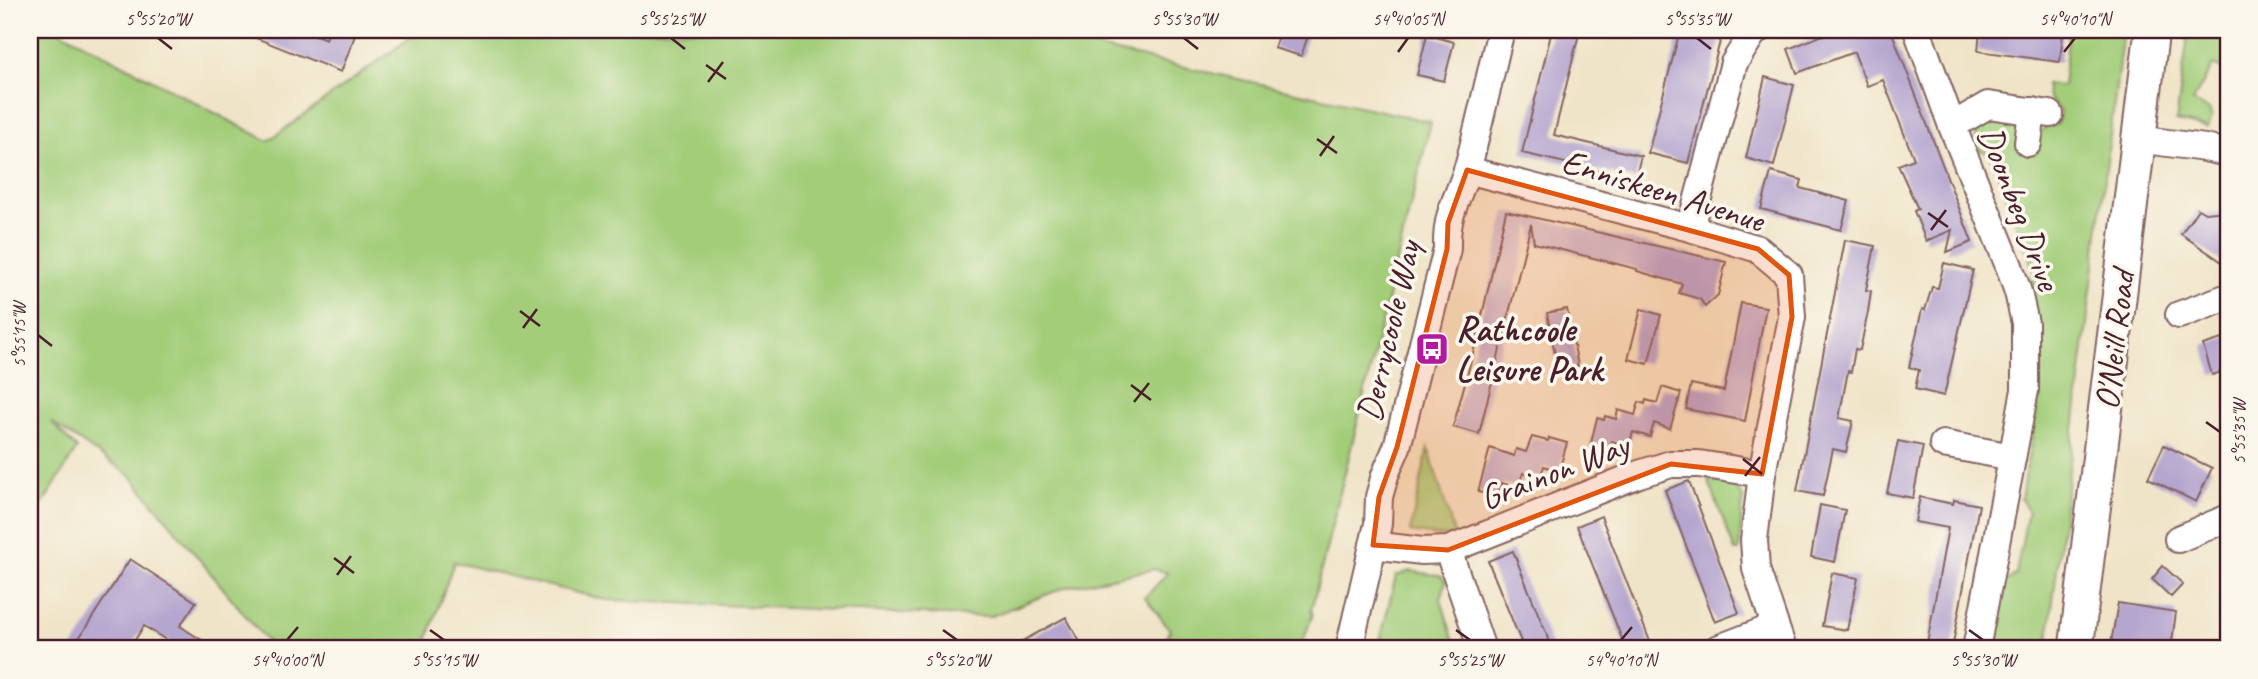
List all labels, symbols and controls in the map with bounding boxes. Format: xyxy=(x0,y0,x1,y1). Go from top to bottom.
text: 5°55'20"W xyxy=(126,8,193,30)
text: 5°55'25"W xyxy=(639,8,706,30)
text: 5°55'30"W xyxy=(1152,8,1219,30)
text: 54°40'05"N xyxy=(1373,8,1447,30)
text: 5°55'35"W xyxy=(1665,8,1732,30)
text: 54°40'10"N xyxy=(2040,8,2114,30)
street label: Doonbeg Drive xyxy=(1968,120,2072,299)
street label: Enniskeen Avenue xyxy=(1556,138,1772,243)
street label: Derrycoole Way xyxy=(1346,234,1432,425)
street label: O'Neill Road xyxy=(2084,263,2146,412)
text: 5°55'15"W xyxy=(8,300,30,367)
place label: Rathcoole Leisure Park xyxy=(1456,307,1605,392)
bus stop icon: Rathcoole Leisure Park xyxy=(1413,330,1451,368)
text: 5°55'35"W xyxy=(2228,397,2250,464)
street label: Grainon Way xyxy=(1474,422,1638,520)
text: 54°40'00"N xyxy=(252,649,326,671)
text: 5°55'15"W xyxy=(412,649,479,671)
text: 5°55'20"W xyxy=(925,649,992,671)
text: 5°55'25"W xyxy=(1438,649,1505,671)
text: 54°40'10"N xyxy=(1586,649,1660,671)
text: 5°55'30"W xyxy=(1951,649,2018,671)

